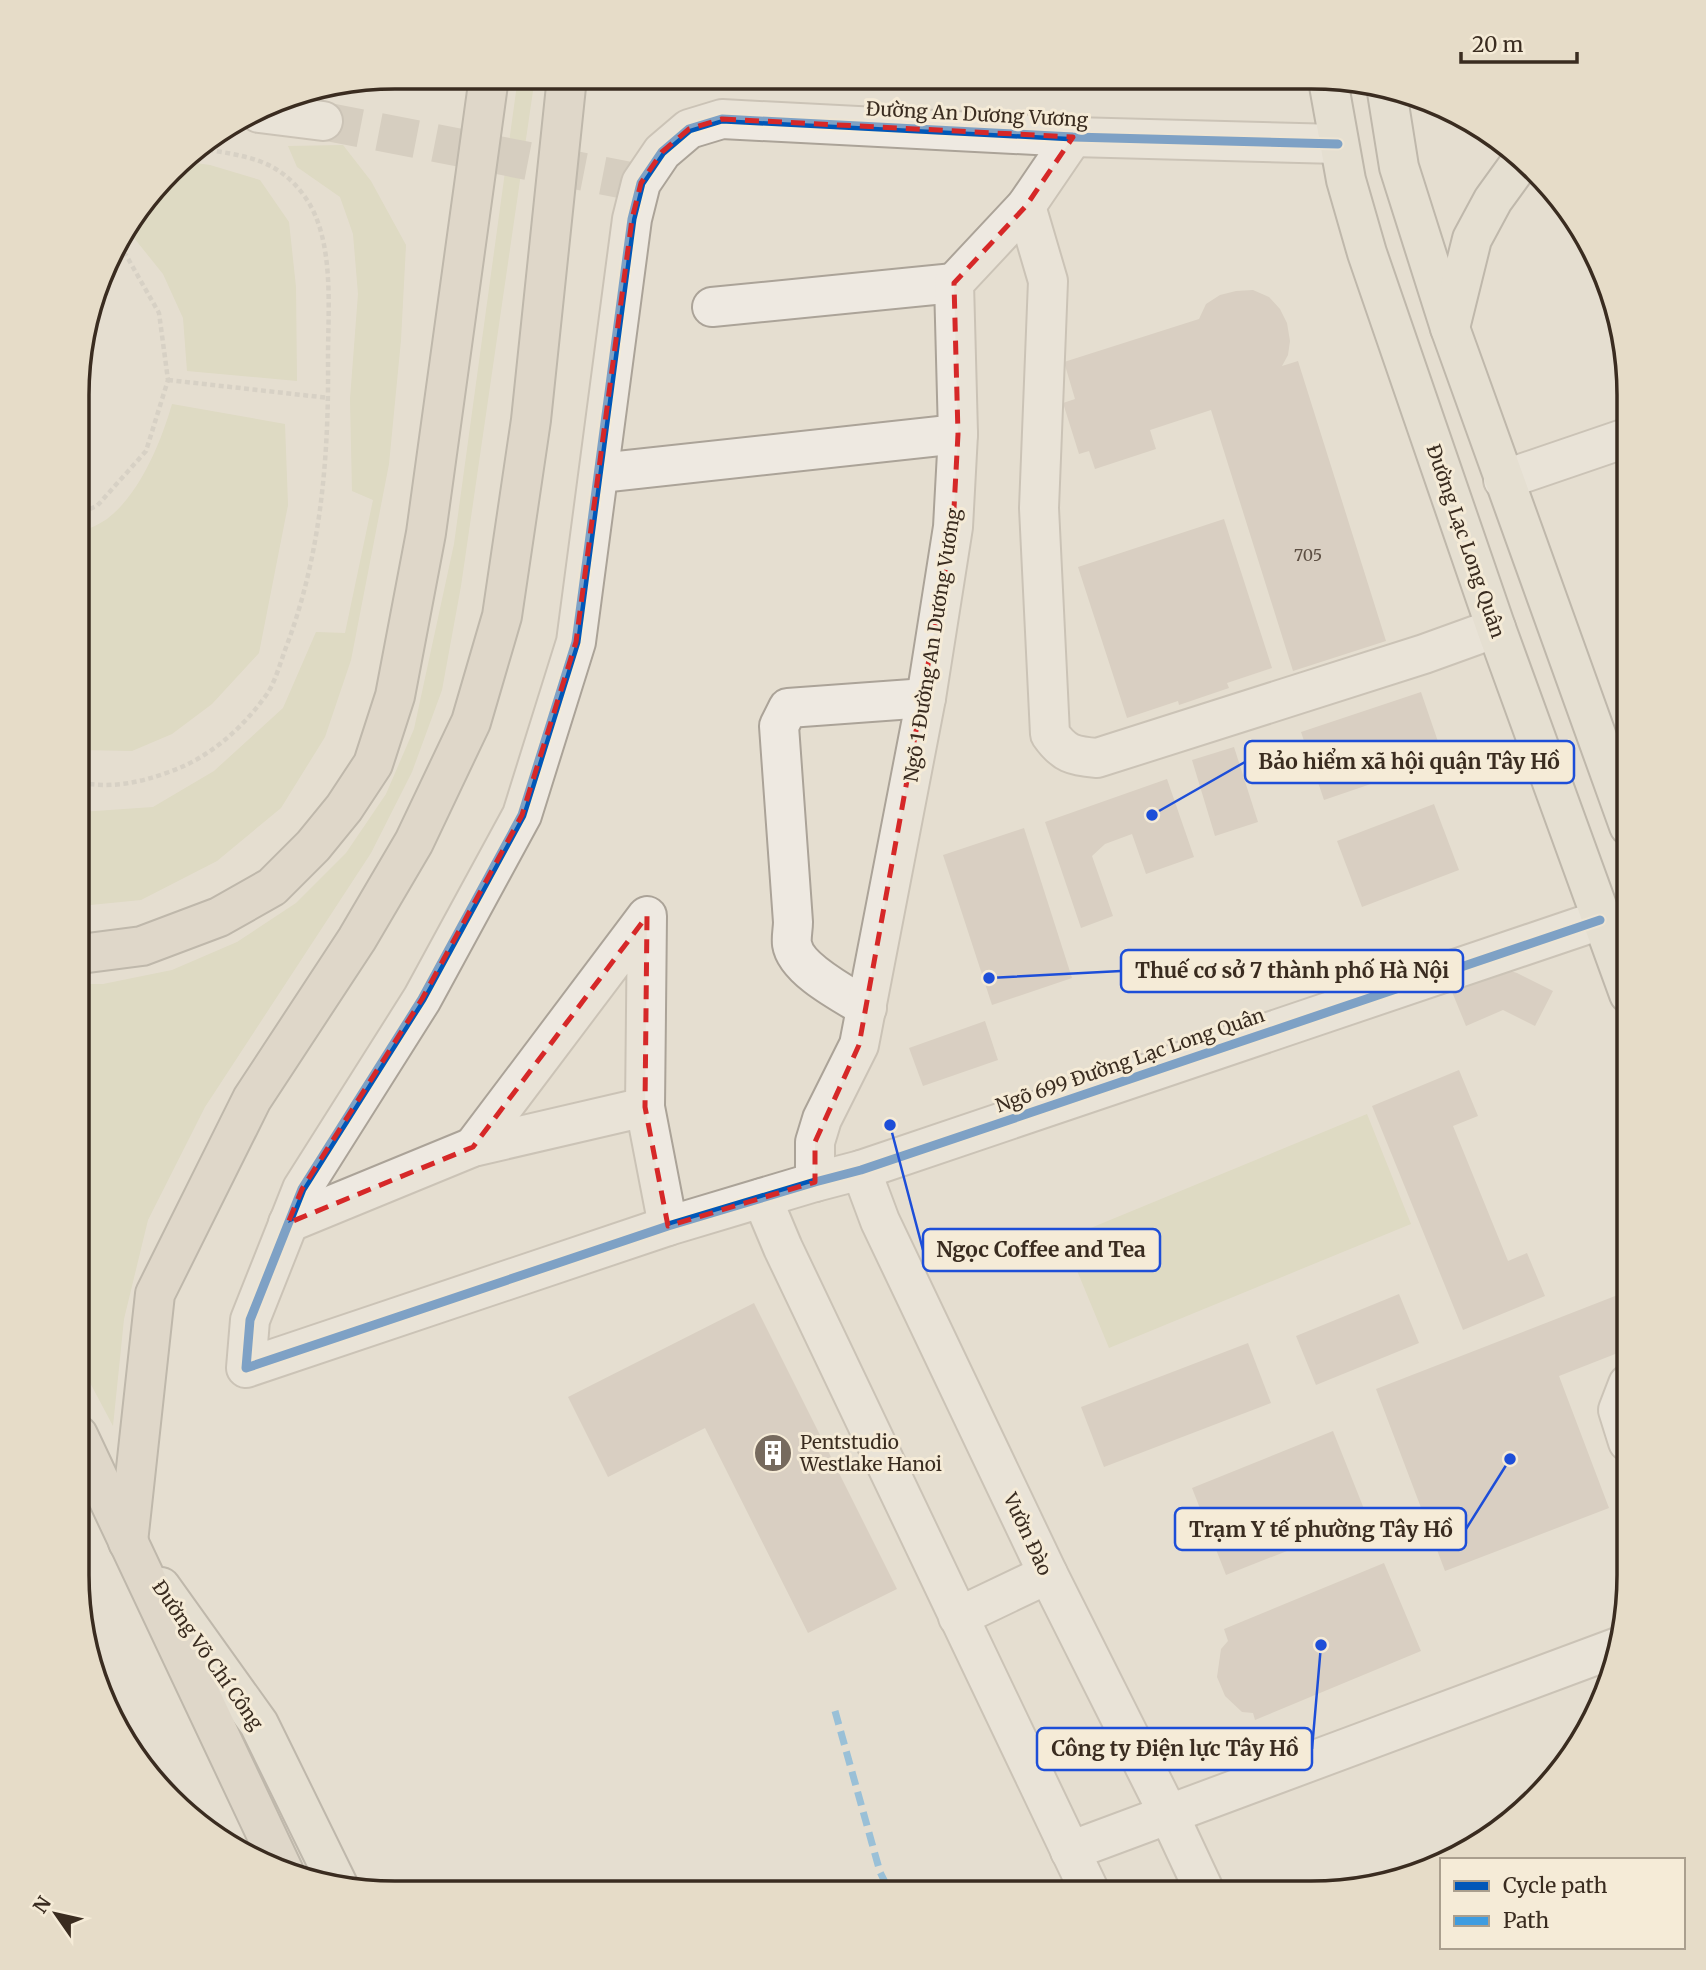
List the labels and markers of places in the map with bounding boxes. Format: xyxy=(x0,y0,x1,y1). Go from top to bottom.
callout: Bảo hiểm xã hội quận Tây Hồ xyxy=(1245,741,1574,783)
callout: Thuế cơ sở 7 thành phố Hà Nội xyxy=(1121,950,1463,992)
callout: Ngọc Coffee and Tea xyxy=(923,1229,1160,1271)
place label: Pentstudio Westlake Hanoi xyxy=(799,1430,942,1476)
building icon: Pentstudio Westlake Hanoi xyxy=(752,1432,794,1474)
callout: Trạm Y tế phường Tây Hồ xyxy=(1175,1508,1466,1550)
callout: Công ty Điện lực Tây Hồ xyxy=(1037,1728,1312,1770)

